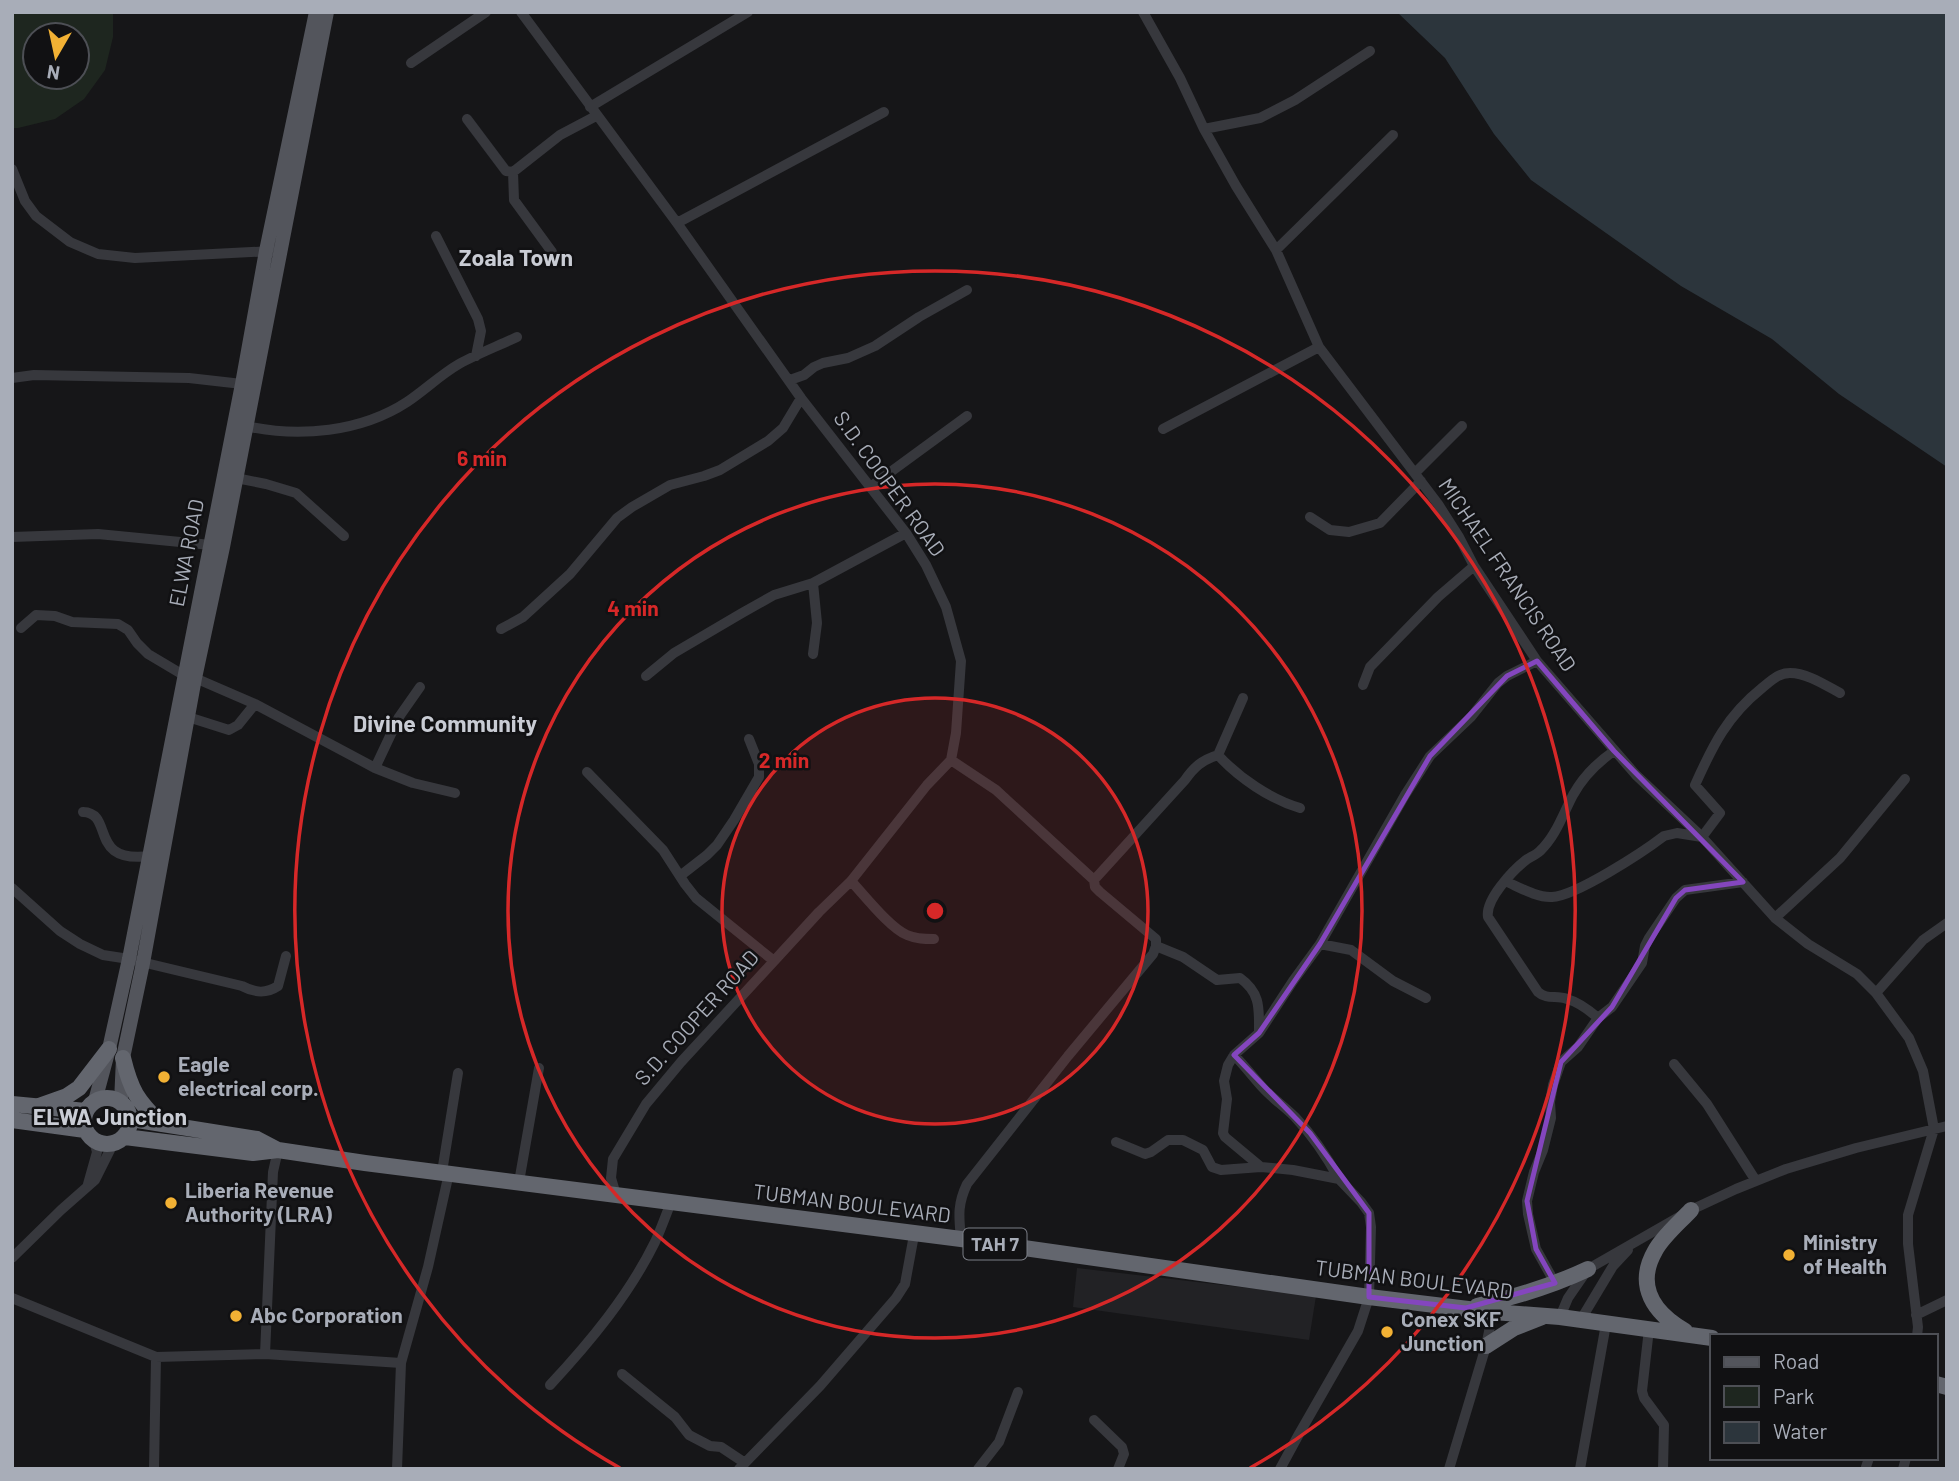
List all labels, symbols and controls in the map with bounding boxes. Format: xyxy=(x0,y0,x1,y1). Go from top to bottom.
north arrow xyxy=(21,21,91,91)
text: N xyxy=(45,61,61,86)
district label: Zoala Town xyxy=(459,243,573,271)
street label: S.D. COOPER ROAD xyxy=(829,406,951,561)
text: 6 min xyxy=(457,445,507,470)
street label: MICHAEL FRANCIS ROAD xyxy=(1434,473,1582,675)
street label: ELWA ROAD xyxy=(163,497,208,609)
text: 4 min xyxy=(607,595,659,620)
district label: Divine Community xyxy=(353,709,537,737)
text: 2 min xyxy=(759,747,809,772)
centre of rings xyxy=(923,899,947,923)
street label: S.D. COOPER ROAD xyxy=(629,944,763,1090)
place label: Eagle electrical corp. xyxy=(178,1051,319,1100)
marker: Eagle electrical corp. xyxy=(156,1069,172,1085)
district label: ELWA Junction xyxy=(33,1102,187,1130)
place label: Liberia Revenue Authority (LRA) xyxy=(185,1177,334,1226)
street label: TUBMAN BOULEVARD xyxy=(752,1178,952,1227)
marker: Liberia Revenue Authority (LRA) xyxy=(163,1195,179,1211)
road number: TAH 7 xyxy=(964,1228,1026,1260)
place label: Ministry of Health xyxy=(1803,1229,1887,1278)
marker: Ministry of Health xyxy=(1781,1247,1797,1263)
street label: TUBMAN BOULEVARD xyxy=(1314,1254,1514,1303)
place label: Abc Corporation xyxy=(250,1302,403,1327)
place label: Conex SKF Junction xyxy=(1401,1306,1501,1355)
marker: Abc Corporation xyxy=(228,1308,244,1324)
marker: Conex SKF Junction xyxy=(1379,1324,1395,1340)
legend xyxy=(1710,1334,1938,1460)
text: Road xyxy=(1773,1348,1819,1373)
text: Park xyxy=(1773,1383,1814,1408)
text: Water xyxy=(1773,1418,1828,1443)

